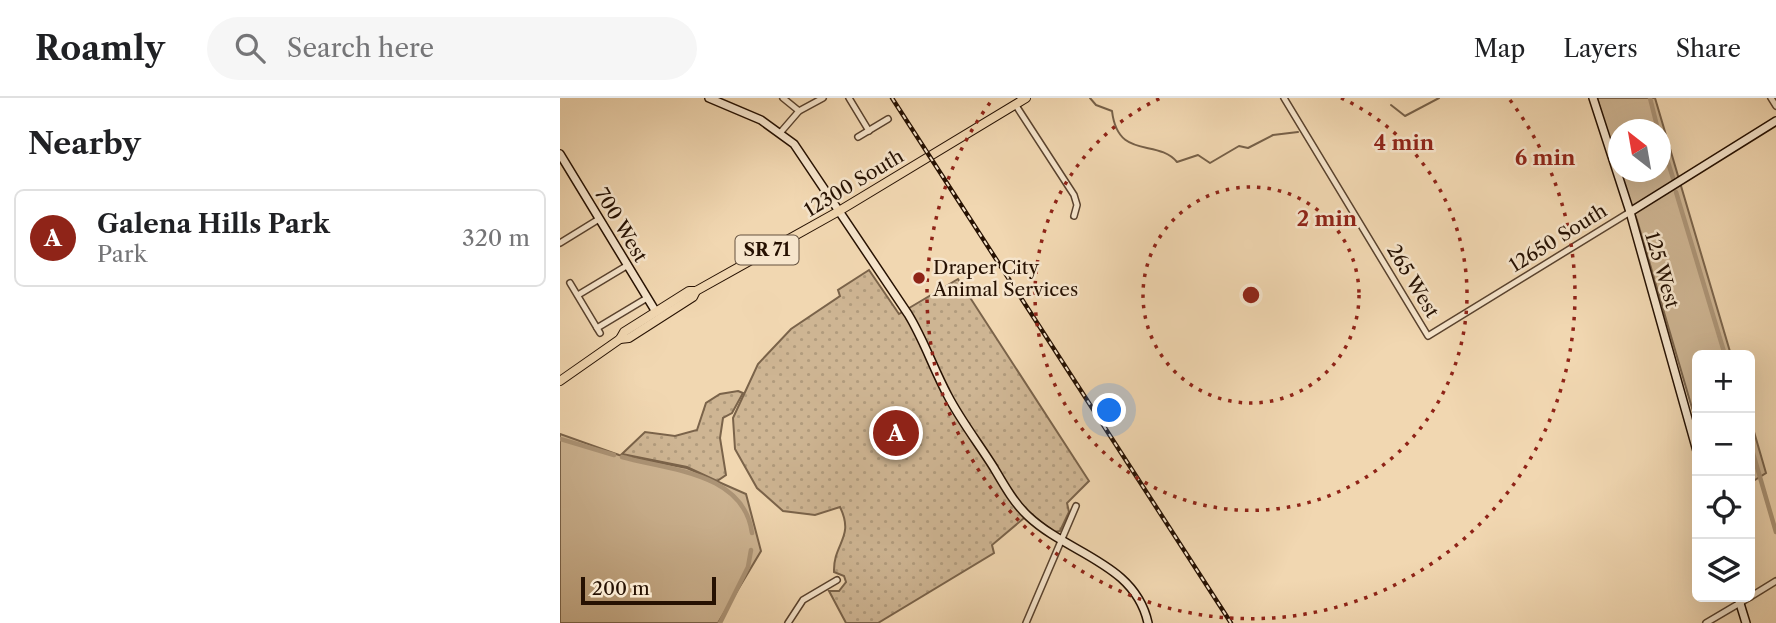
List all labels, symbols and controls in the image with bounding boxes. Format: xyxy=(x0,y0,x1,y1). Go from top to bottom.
search box xyxy=(207,17,697,80)
text: Roamly xyxy=(35,28,165,69)
icon: search xyxy=(231,29,269,67)
text: Search here xyxy=(287,32,434,64)
text: Map xyxy=(1474,34,1525,63)
text: Layers xyxy=(1563,34,1638,63)
text: Share xyxy=(1676,34,1741,63)
north arrow xyxy=(1608,119,1671,182)
text: Nearby xyxy=(28,125,141,162)
text: 4 min xyxy=(1374,130,1435,155)
street label: 12300 South xyxy=(800,144,908,222)
text: 6 min xyxy=(1515,145,1576,170)
street label: 700 West xyxy=(590,184,652,267)
street label: 12650 South xyxy=(1505,199,1611,277)
text: 2 min xyxy=(1297,206,1358,231)
text: Galena Hills Park xyxy=(97,208,330,240)
text: A xyxy=(44,224,62,252)
text: 320 m xyxy=(462,224,530,252)
street label: 125 West xyxy=(1640,229,1684,311)
road number: SR 71 xyxy=(736,236,798,265)
text: Park xyxy=(97,240,147,268)
street label: 265 West xyxy=(1382,240,1444,322)
place label: Draper City Animal Services xyxy=(932,256,1078,301)
marker: Draper City Animal Services xyxy=(911,270,927,286)
centre of rings xyxy=(1239,283,1263,307)
map controls xyxy=(1692,350,1755,602)
button: + xyxy=(1692,350,1755,413)
your location xyxy=(1092,393,1126,427)
pin: A xyxy=(873,407,919,459)
button: − xyxy=(1692,413,1755,476)
button: locate xyxy=(1692,476,1755,539)
button: layers xyxy=(1692,539,1755,602)
scale bar xyxy=(581,574,716,606)
text: 200 m xyxy=(592,577,650,600)

